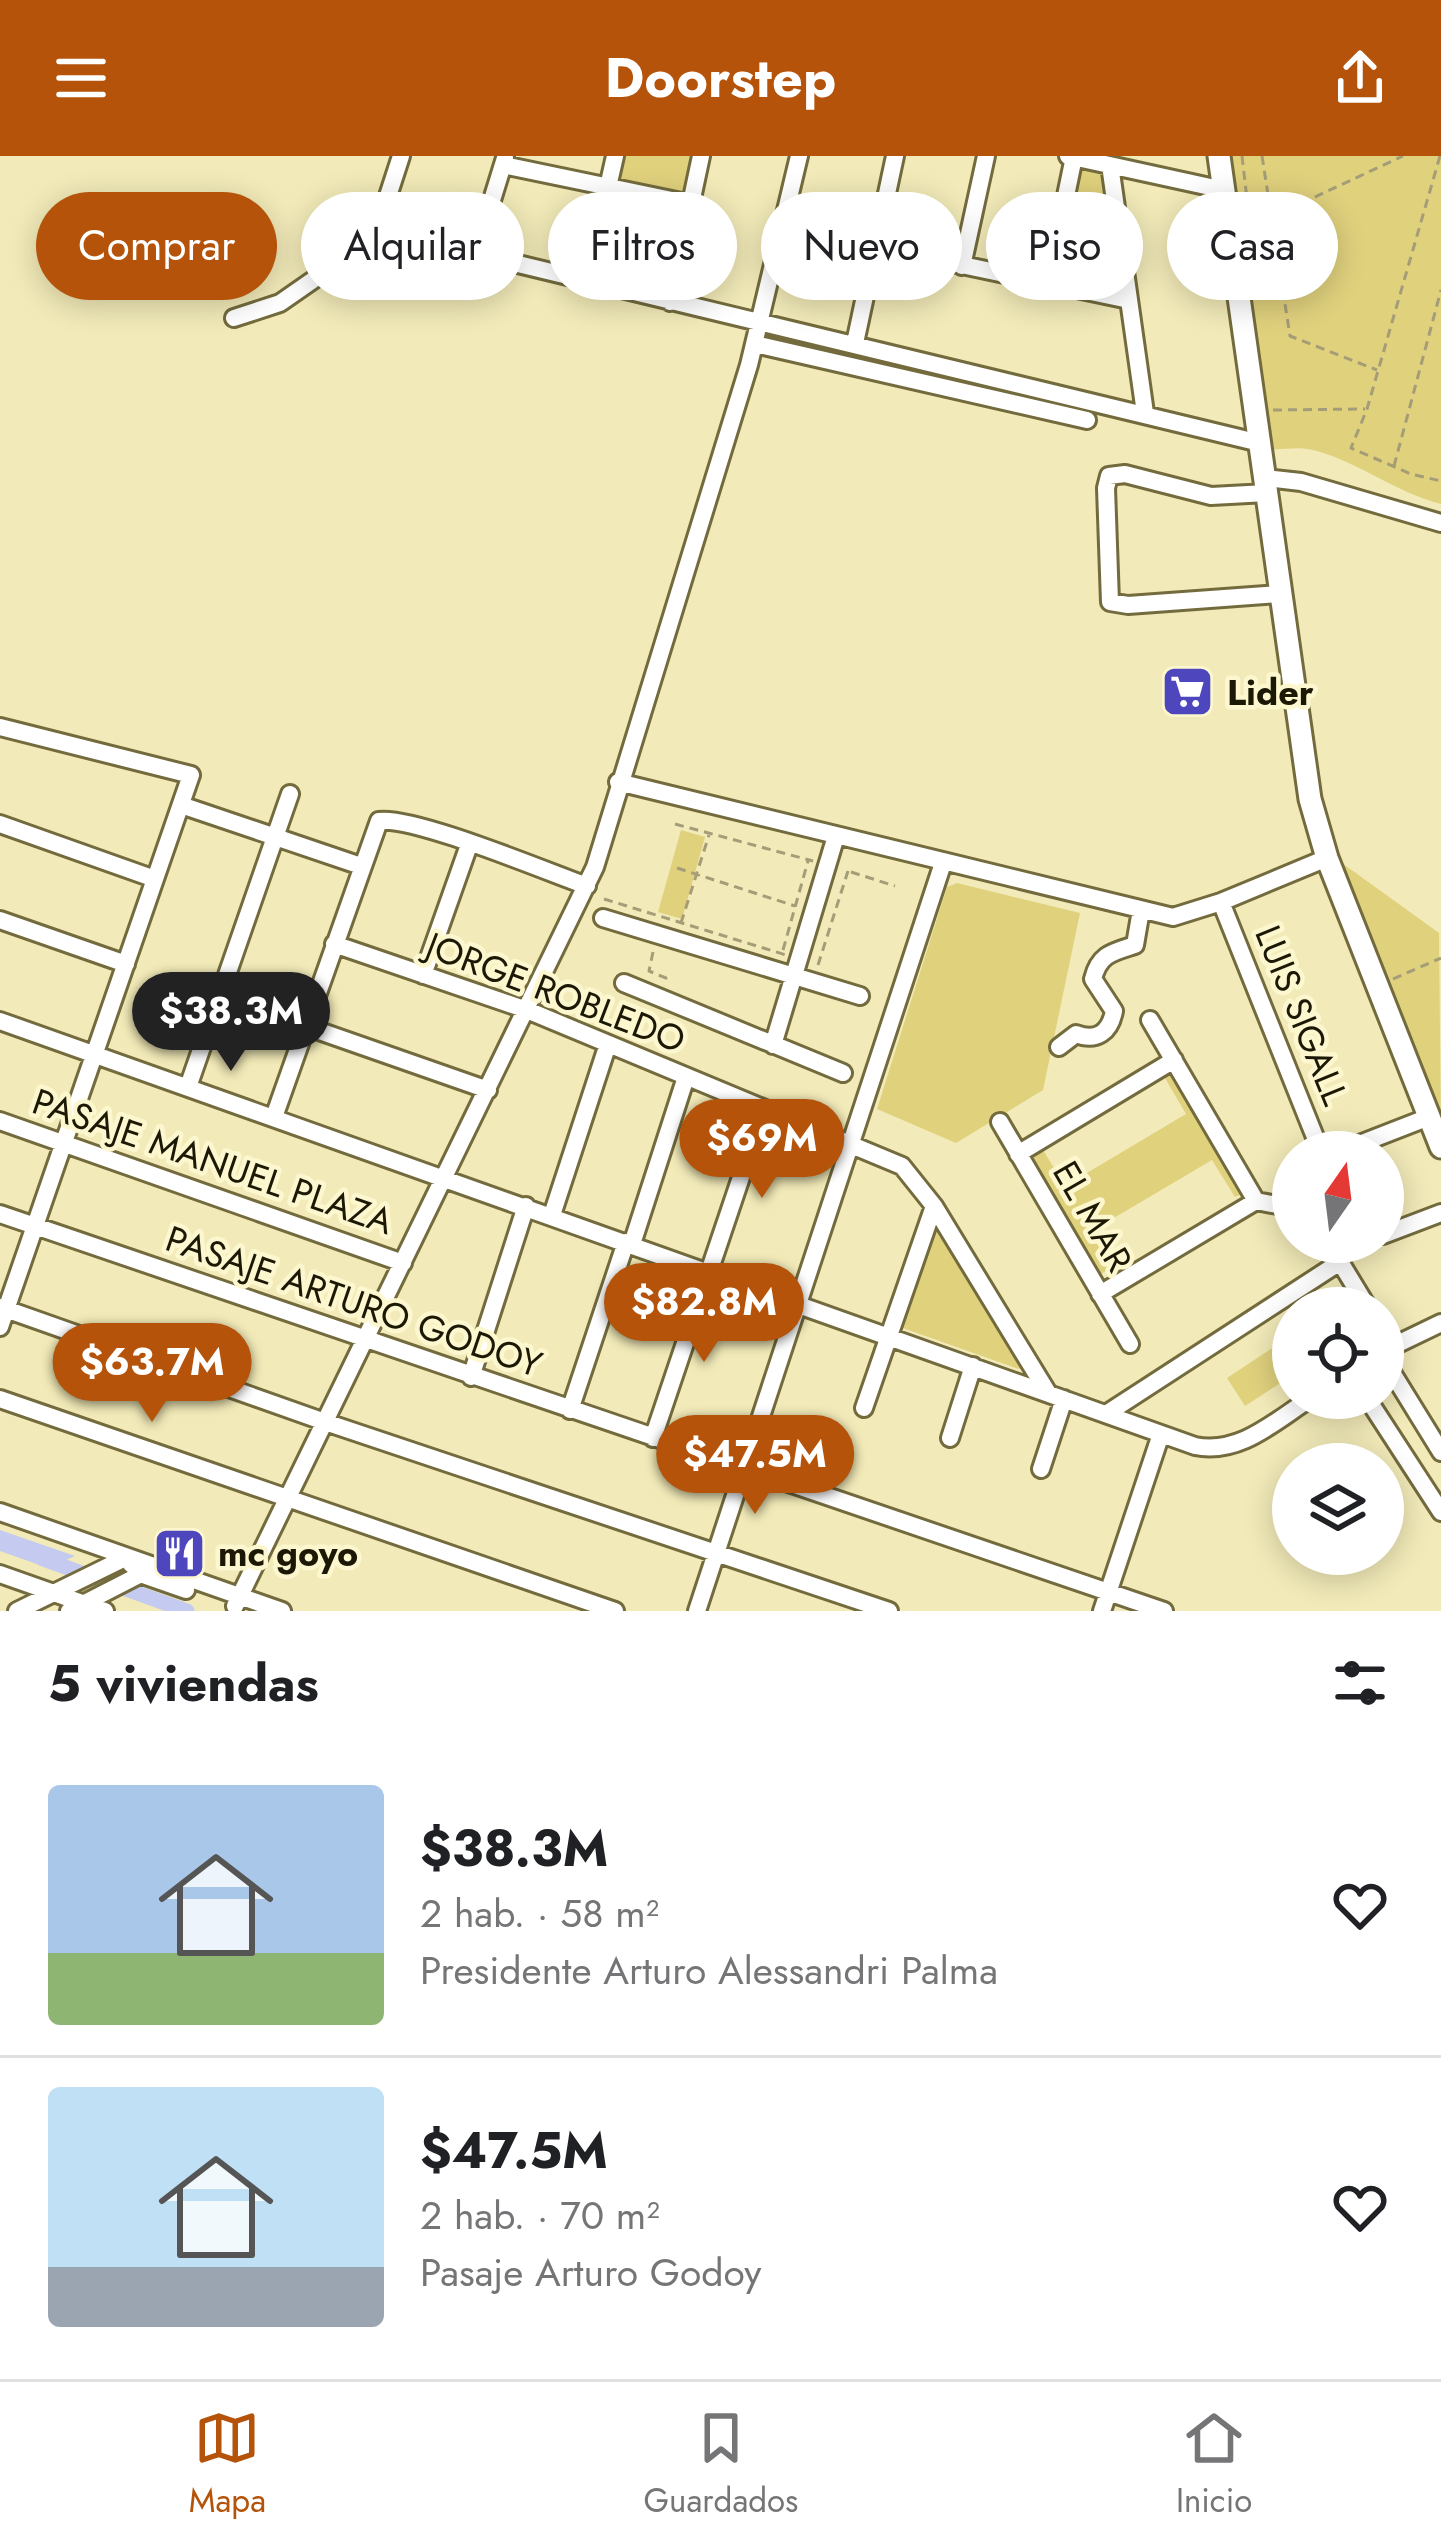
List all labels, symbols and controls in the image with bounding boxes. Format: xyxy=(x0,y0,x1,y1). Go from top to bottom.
text: Doorstep xyxy=(605,39,836,117)
icon: menu xyxy=(48,45,114,111)
icon: share xyxy=(1327,45,1393,111)
chip: Comprar xyxy=(36,192,277,300)
chip: Alquilar xyxy=(301,192,524,300)
chip: Filtros xyxy=(548,192,737,300)
chip: Nuevo xyxy=(761,192,962,300)
chip: Piso xyxy=(986,192,1143,300)
chip: Casa xyxy=(1167,192,1338,300)
supermarket icon: Lider xyxy=(1160,664,1216,720)
place label: Lider xyxy=(1227,666,1314,718)
street label: JORGE ROBLEDO xyxy=(415,917,693,1065)
street label: LUIS SIGALL xyxy=(1242,917,1362,1113)
pin: $38.3M xyxy=(133,972,329,1074)
text: $38.3M xyxy=(159,982,303,1039)
street label: PASAJE MANUEL PLAZA xyxy=(26,1075,400,1247)
pin: $69M xyxy=(691,1099,833,1201)
text: $69M xyxy=(706,1109,818,1166)
north arrow xyxy=(1272,1131,1404,1263)
map controls xyxy=(1272,1131,1404,1575)
street label: EL MAR xyxy=(1041,1151,1145,1281)
street label: PASAJE ARTURO GODOY xyxy=(159,1212,550,1390)
pin: $82.8M xyxy=(606,1263,802,1365)
text: $82.8M xyxy=(631,1273,777,1330)
button: locate xyxy=(1272,1287,1404,1419)
pin: $63.7M xyxy=(54,1323,250,1425)
text: $63.7M xyxy=(80,1333,224,1390)
pin: $47.5M xyxy=(657,1415,853,1517)
text: $47.5M xyxy=(683,1425,827,1482)
button: layers xyxy=(1272,1443,1404,1575)
restaurant icon: mc goyo xyxy=(151,1525,207,1581)
place label: mc goyo xyxy=(218,1527,358,1579)
text: 5 viviendas xyxy=(48,1646,319,1720)
icon: filters xyxy=(1327,1650,1393,1716)
text: $38.3M xyxy=(420,1811,608,1885)
icon: home xyxy=(144,1833,288,1977)
icon: heart xyxy=(1327,1872,1393,1938)
text: 2 hab. · 58 m² xyxy=(420,1885,659,1942)
text: Presidente Arturo Alessandri Palma xyxy=(420,1942,998,1999)
text: $47.5M xyxy=(420,2113,608,2187)
icon: home xyxy=(144,2135,288,2279)
icon: heart xyxy=(1327,2174,1393,2240)
text: 2 hab. · 70 m² xyxy=(420,2187,660,2244)
text: Pasaje Arturo Godoy xyxy=(420,2244,761,2301)
tab: Mapa xyxy=(189,2405,266,2524)
tab: Guardados xyxy=(644,2405,798,2524)
tab: Inicio xyxy=(1176,2405,1252,2524)

